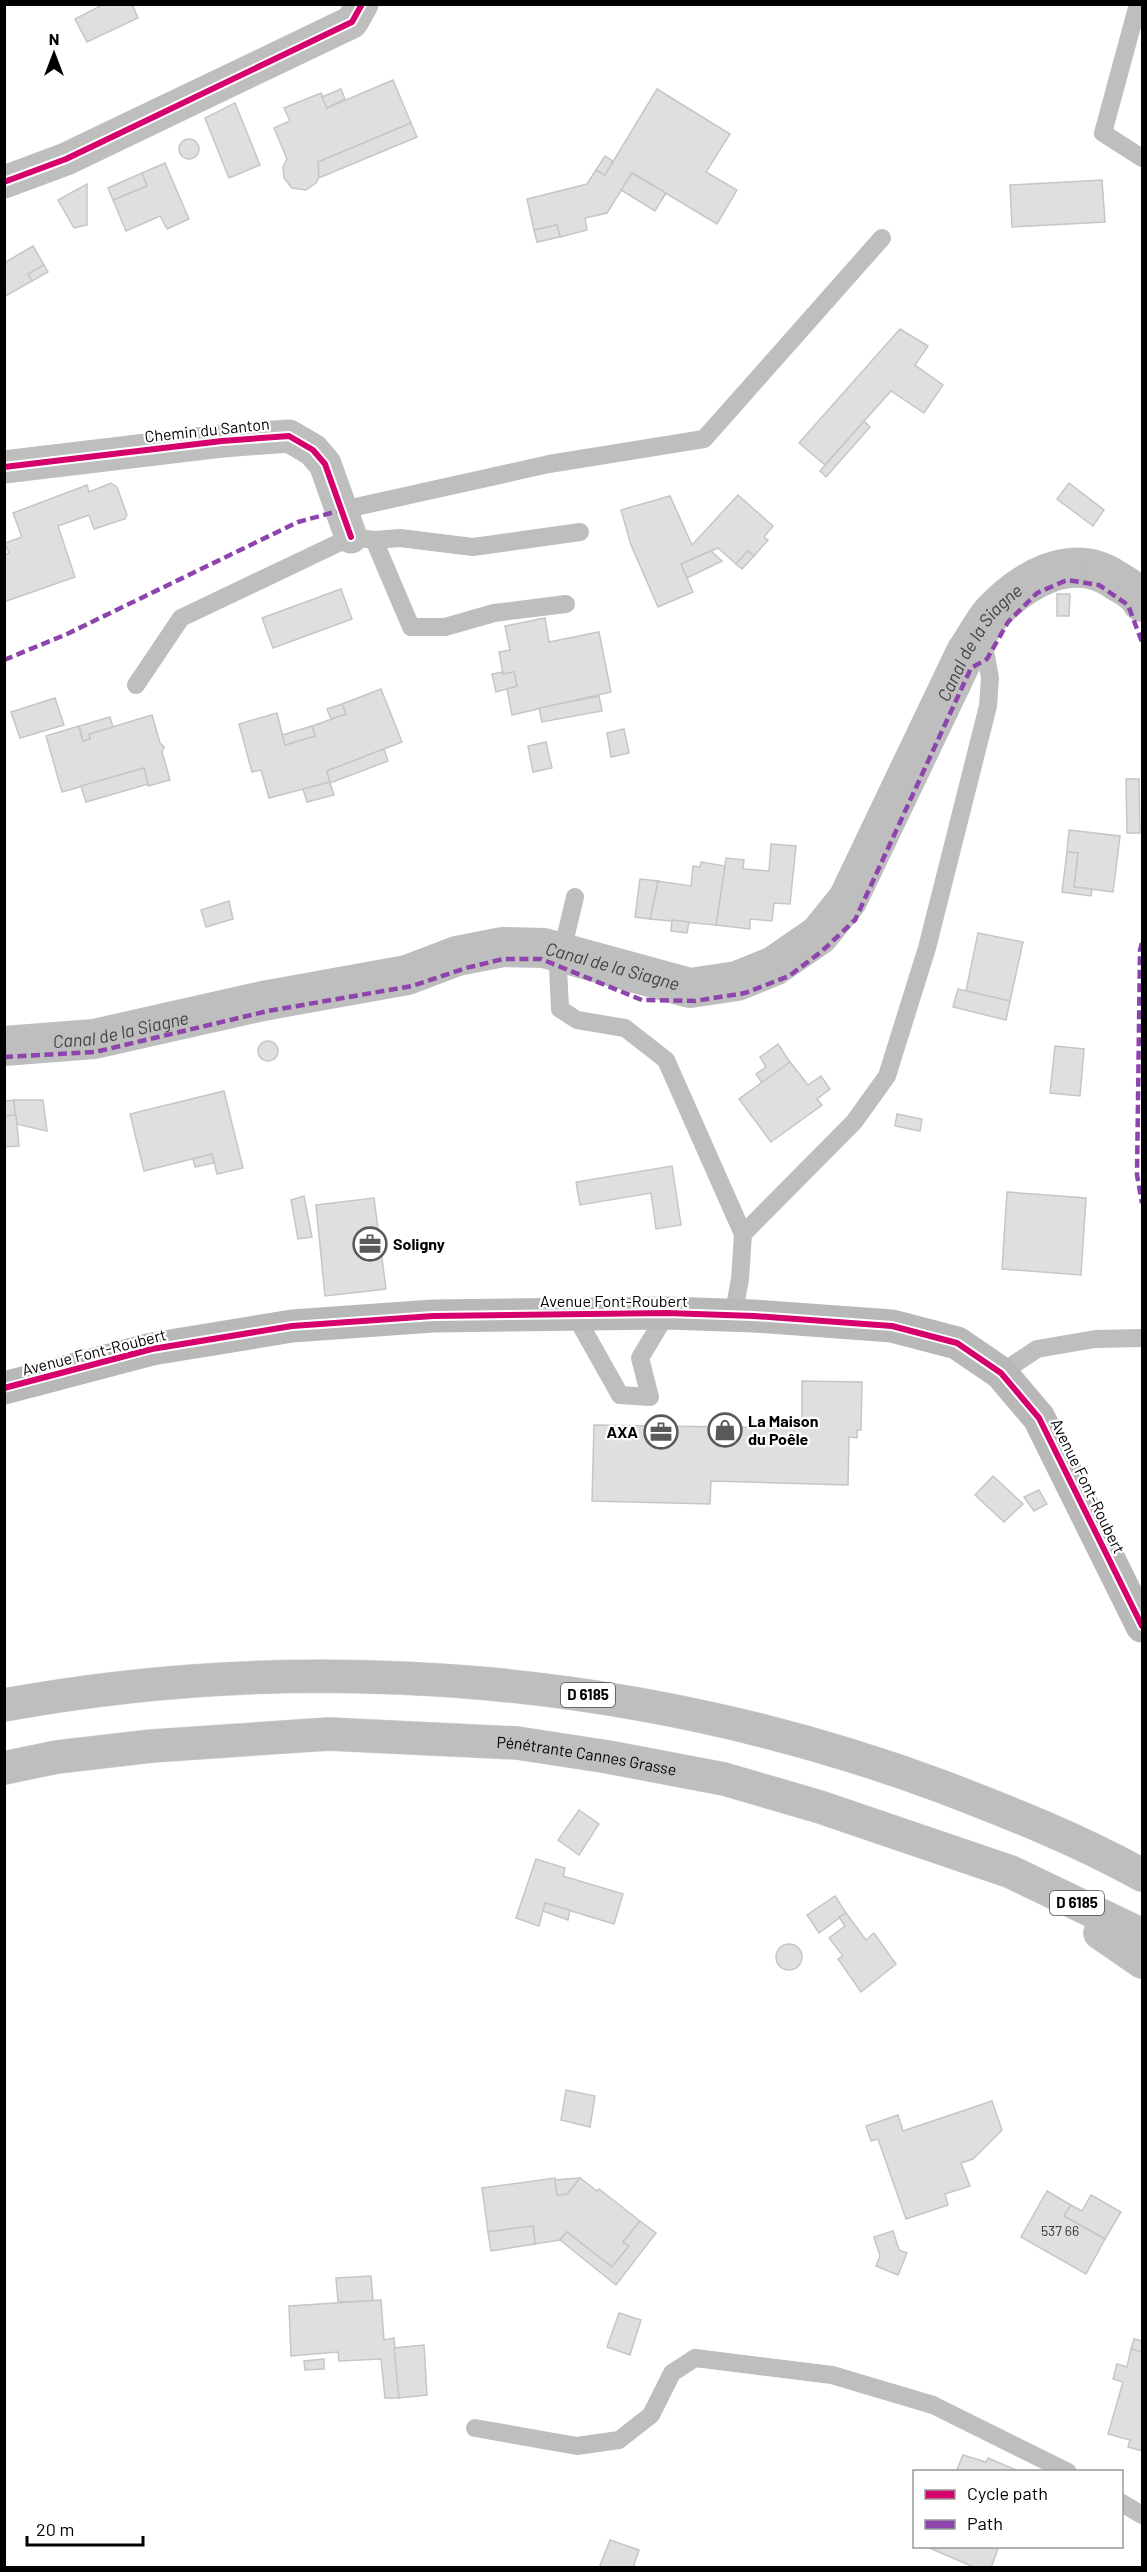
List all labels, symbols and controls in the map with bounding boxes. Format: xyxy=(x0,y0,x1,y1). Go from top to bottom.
north arrow xyxy=(24,24,84,84)
text: N xyxy=(49,29,59,48)
street label: Chemin du Santon xyxy=(144,413,270,446)
water label: Canal de la Siagne xyxy=(932,579,1026,705)
water label: Canal de la Siagne xyxy=(543,937,682,995)
water label: Canal de la Siagne xyxy=(52,1006,191,1052)
office icon: Soligny xyxy=(352,1226,388,1262)
place label: Soligny xyxy=(393,1234,445,1253)
street label: Avenue Font-Roubert xyxy=(540,1291,688,1310)
street label: Avenue Font-Roubert xyxy=(20,1324,168,1379)
place label: La Maison du Poêle xyxy=(748,1411,818,1448)
shop icon: La Maison du Poêle xyxy=(707,1412,743,1448)
office icon: AXA xyxy=(643,1414,679,1450)
street label: Avenue Font-Roubert xyxy=(1048,1415,1129,1556)
place label: AXA xyxy=(606,1422,638,1441)
road number: D 6185 xyxy=(561,1683,615,1707)
street label: Pénétrante Cannes Grasse xyxy=(496,1732,678,1779)
road number: D 6185 xyxy=(1050,1891,1104,1915)
house number: 537 66 xyxy=(1041,2222,1079,2239)
legend xyxy=(913,2470,1123,2548)
text: Cycle path xyxy=(967,2482,1048,2504)
scale bar xyxy=(27,2509,142,2547)
text: Path xyxy=(967,2512,1003,2534)
text: 20 m xyxy=(36,2518,74,2540)

